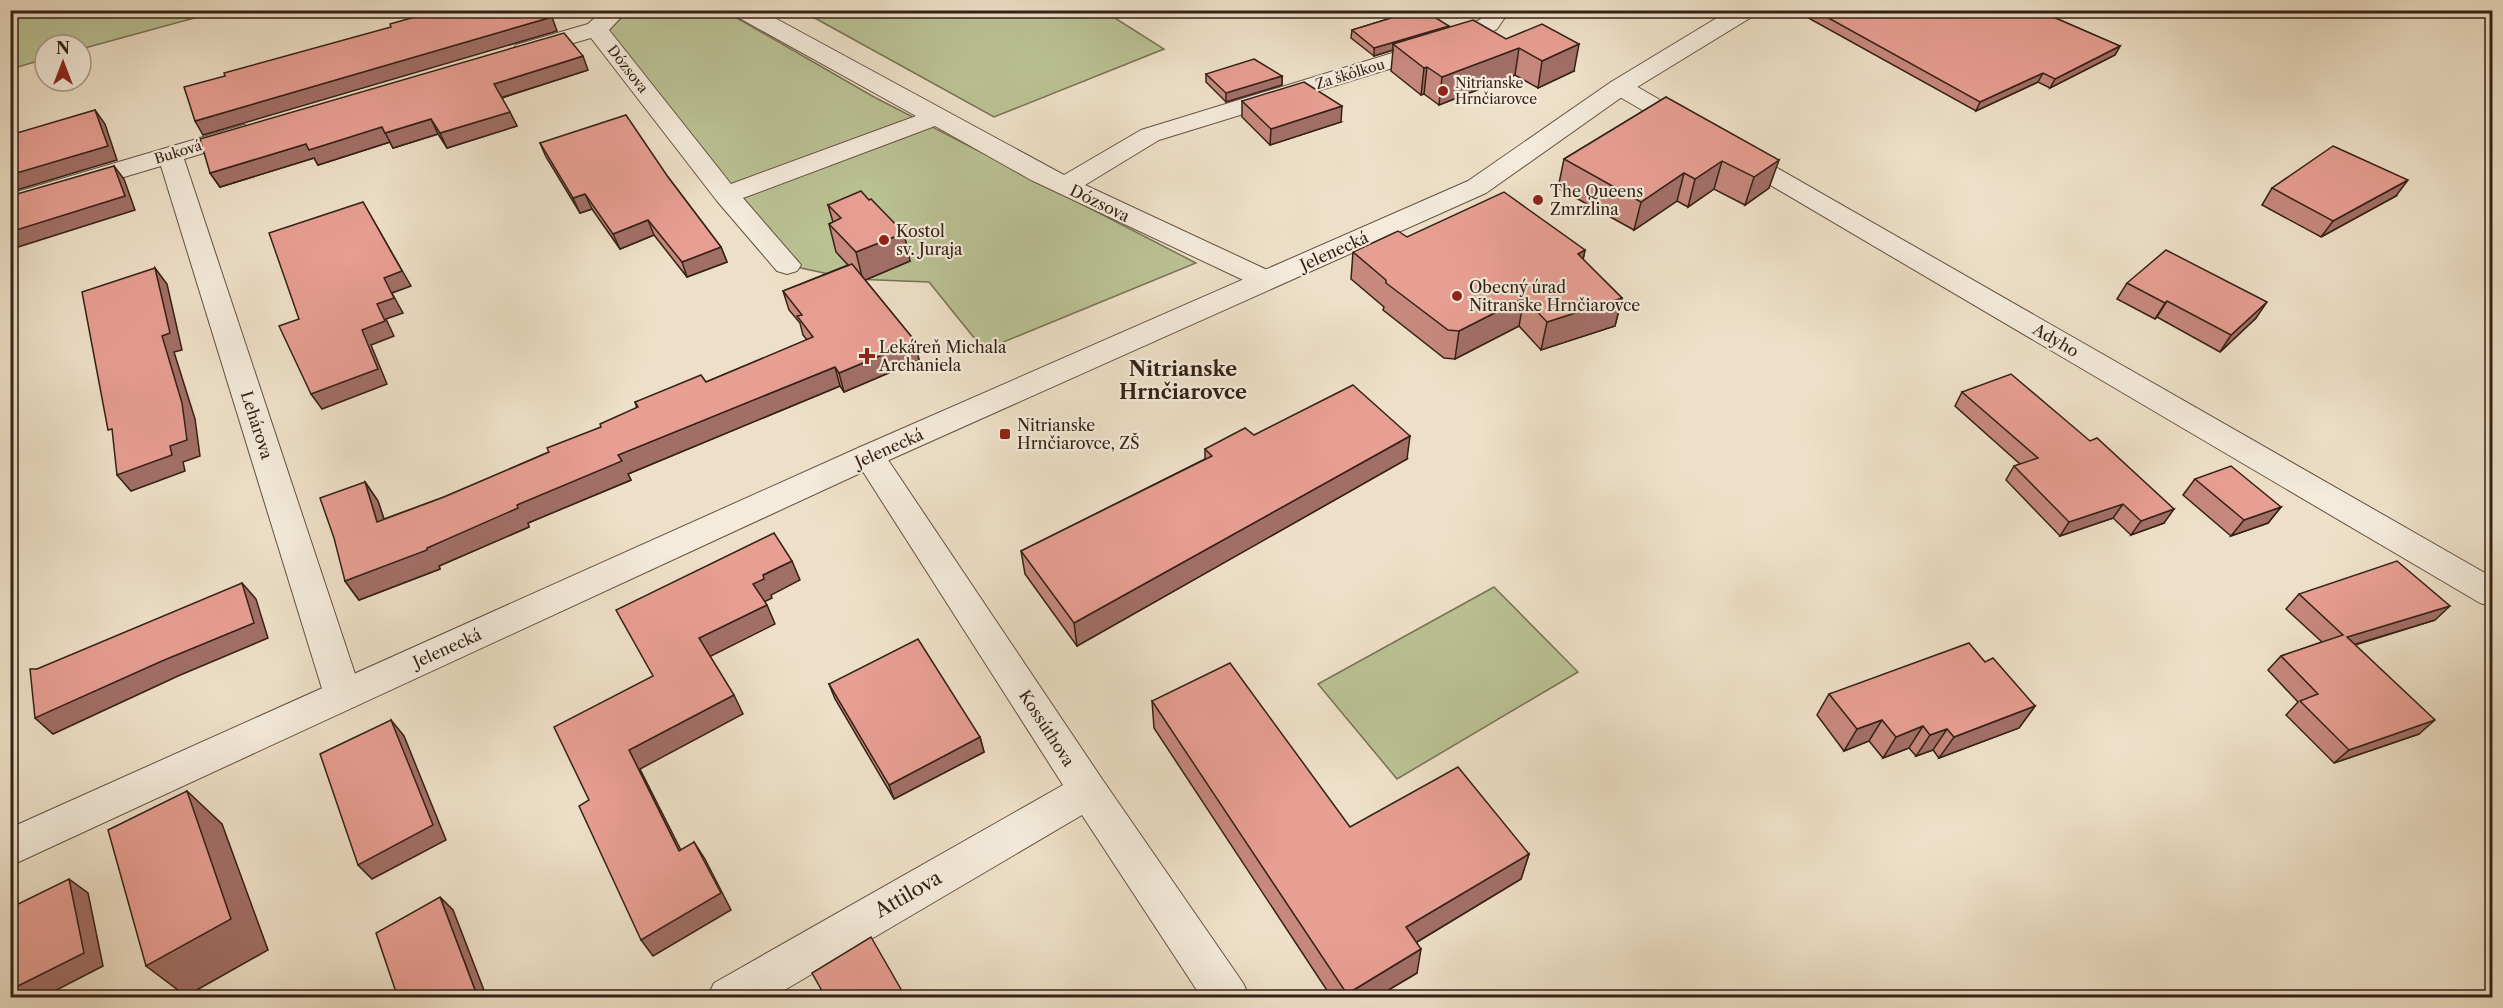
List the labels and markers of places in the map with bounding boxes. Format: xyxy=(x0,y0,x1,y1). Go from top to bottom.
place label: Nitrianske Hrnčiarovce xyxy=(1455,74,1537,108)
marker: Nitrianske Hrnčiarovce xyxy=(1436,84,1450,98)
place label: The Queens Zmrzlina xyxy=(1550,181,1643,219)
marker: The Queens Zmrzlina xyxy=(1531,193,1545,207)
place label: Kostol sv. Juraja xyxy=(896,221,963,259)
marker: Kostol sv. Juraja xyxy=(877,233,891,247)
place label: Obecný úrad Nitranske Hrnčiarovce xyxy=(1469,277,1640,315)
marker: Obecný úrad Nitranske Hrnčiarovce xyxy=(1450,289,1464,303)
place label: Lekáreň Michala Archaniela xyxy=(878,337,1007,375)
marker: Lekáreň Michala Archaniela xyxy=(860,349,874,363)
place label: Nitrianske Hrnčiarovce, ZŠ xyxy=(1017,415,1140,453)
marker: Nitrianske Hrnčiarovce, ZŠ xyxy=(998,427,1012,441)

